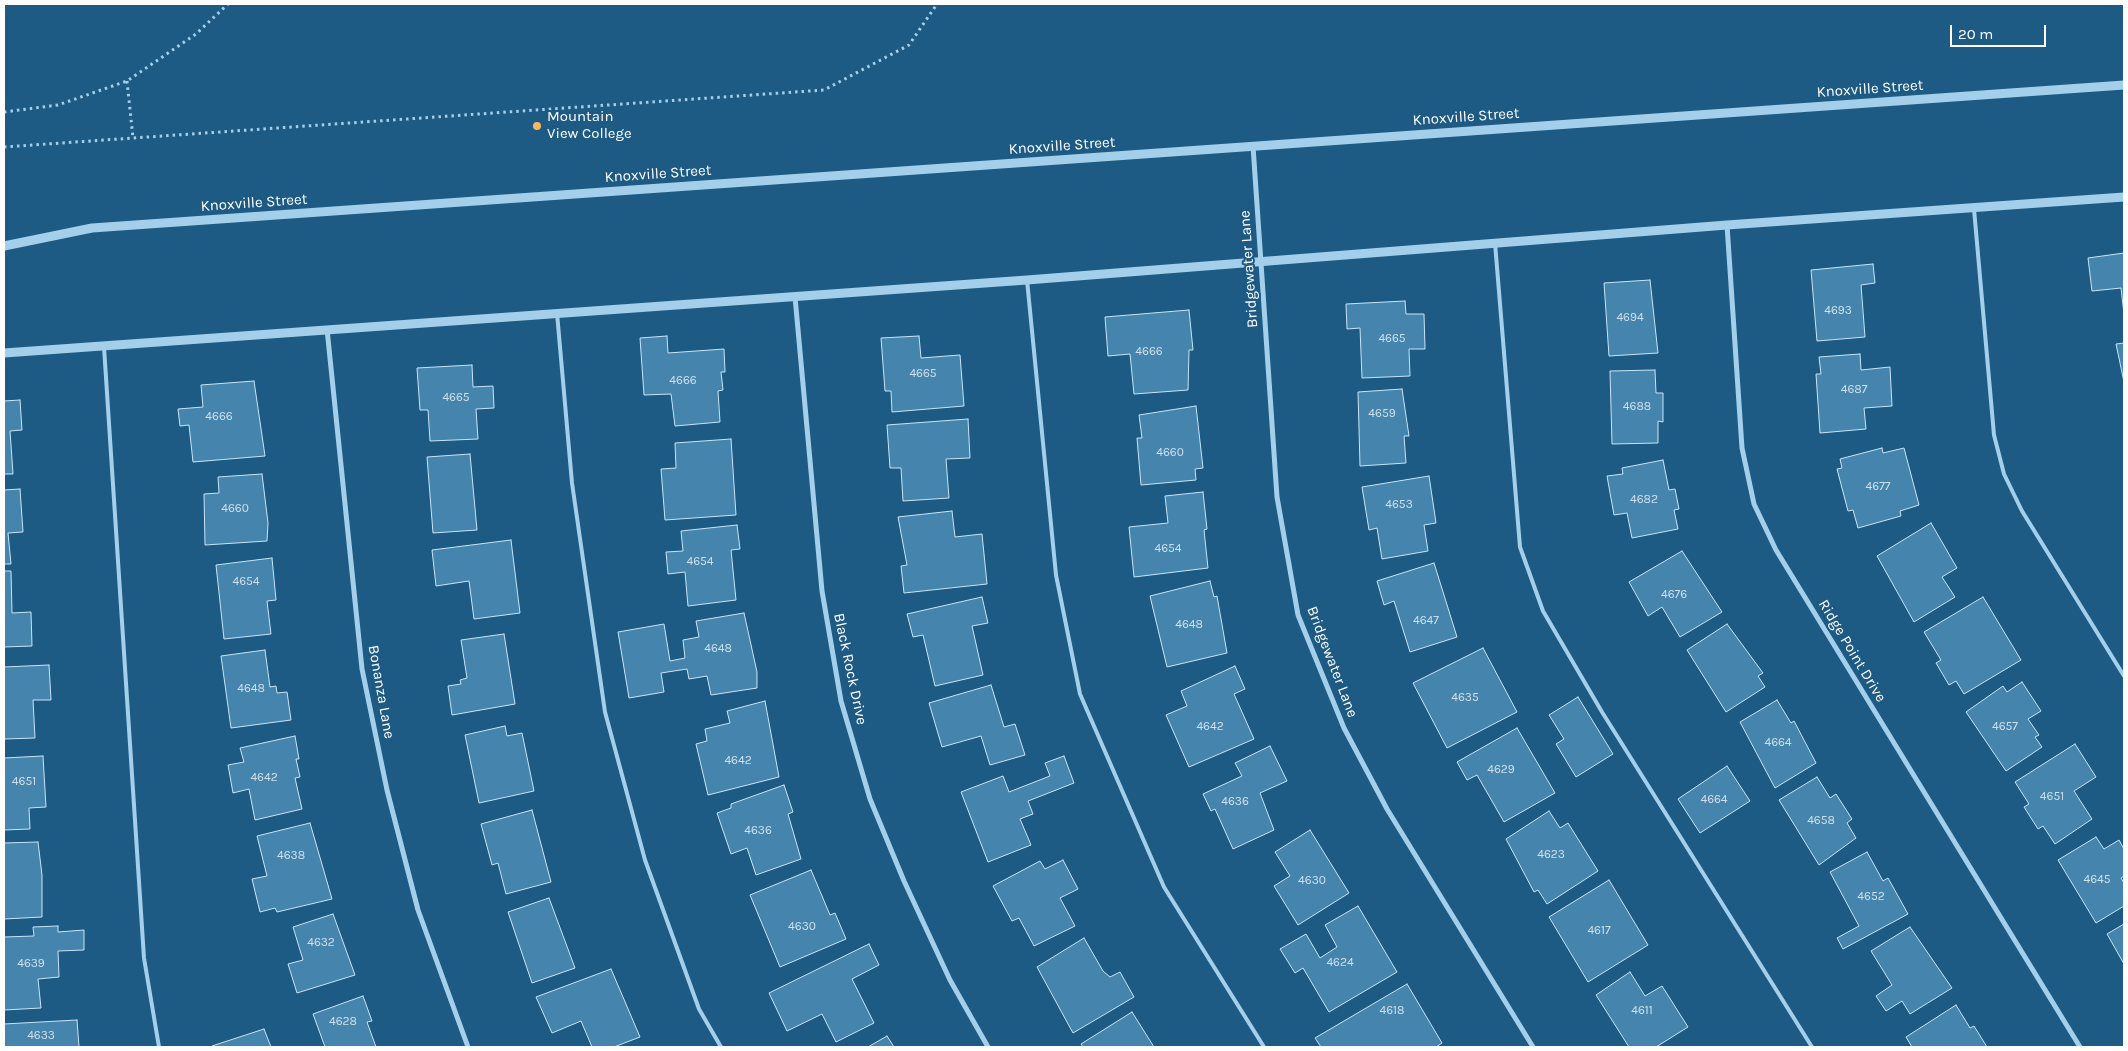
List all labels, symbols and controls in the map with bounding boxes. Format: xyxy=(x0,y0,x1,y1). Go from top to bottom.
scale bar xyxy=(1953,15,2049,47)
text: 20 m xyxy=(1958,25,1993,43)
street label: Knoxville Street xyxy=(1816,76,1924,102)
street label: Knoxville Street xyxy=(1412,104,1520,130)
place label: Mountain View College xyxy=(547,108,632,143)
marker: Mountain View College xyxy=(531,120,543,132)
street label: Knoxville Street xyxy=(1008,133,1116,159)
street label: Knoxville Street xyxy=(604,161,712,187)
street label: Knoxville Street xyxy=(200,190,308,216)
street label: Bridgewater Lane xyxy=(1236,210,1262,328)
house number: 4693 xyxy=(1824,304,1852,318)
house number: 4694 xyxy=(1616,311,1644,325)
house number: 4665 xyxy=(1378,332,1406,346)
house number: 4666 xyxy=(1135,345,1163,359)
house number: 4665 xyxy=(909,367,937,381)
house number: 4666 xyxy=(669,374,697,388)
house number: 4687 xyxy=(1841,383,1867,397)
house number: 4665 xyxy=(442,391,470,405)
house number: 4688 xyxy=(1623,400,1651,414)
house number: 4659 xyxy=(1368,407,1396,421)
house number: 4666 xyxy=(205,410,233,424)
house number: 4660 xyxy=(1156,446,1184,460)
house number: 4677 xyxy=(1866,480,1890,494)
house number: 4682 xyxy=(1630,493,1658,507)
house number: 4653 xyxy=(1385,498,1413,512)
house number: 4660 xyxy=(221,502,249,516)
house number: 4654 xyxy=(1154,542,1182,556)
house number: 4654 xyxy=(686,555,714,569)
house number: 4654 xyxy=(232,575,260,589)
house number: 4676 xyxy=(1661,588,1687,602)
street label: Ridge Point Drive xyxy=(1814,596,1890,706)
street label: Bridgewater Lane xyxy=(1302,604,1362,720)
street label: Black Rock Drive xyxy=(829,612,871,726)
house number: 4647 xyxy=(1413,614,1439,628)
house number: 4648 xyxy=(1175,618,1203,632)
house number: 4648 xyxy=(704,642,732,656)
street label: Bonanza Lane xyxy=(364,644,398,740)
house number: 4648 xyxy=(237,682,265,696)
house number: 4635 xyxy=(1451,691,1479,705)
house number: 4642 xyxy=(1196,720,1224,734)
house number: 4657 xyxy=(1992,720,2018,734)
house number: 4664 xyxy=(1764,736,1792,750)
house number: 4642 xyxy=(724,754,752,768)
house number: 4629 xyxy=(1487,763,1515,777)
house number: 4642 xyxy=(250,771,278,785)
house number: 4651 xyxy=(12,775,36,789)
house number: 4651 xyxy=(2040,790,2064,804)
house number: 4664 xyxy=(1700,793,1728,807)
house number: 4636 xyxy=(1221,795,1249,809)
house number: 4658 xyxy=(1807,814,1835,828)
house number: 4636 xyxy=(744,824,772,838)
house number: 4623 xyxy=(1537,848,1565,862)
house number: 4638 xyxy=(277,849,305,863)
house number: 4645 xyxy=(2083,873,2111,887)
house number: 4630 xyxy=(1298,874,1326,888)
house number: 4652 xyxy=(1857,890,1885,904)
house number: 4630 xyxy=(788,920,816,934)
house number: 4617 xyxy=(1587,924,1611,938)
house number: 4632 xyxy=(307,936,335,950)
house number: 4624 xyxy=(1326,956,1354,970)
house number: 4639 xyxy=(17,957,45,971)
house number: 4618 xyxy=(1380,1004,1404,1018)
house number: 4611 xyxy=(1631,1004,1653,1018)
house number: 4628 xyxy=(329,1015,357,1029)
house number: 4633 xyxy=(27,1029,55,1043)

